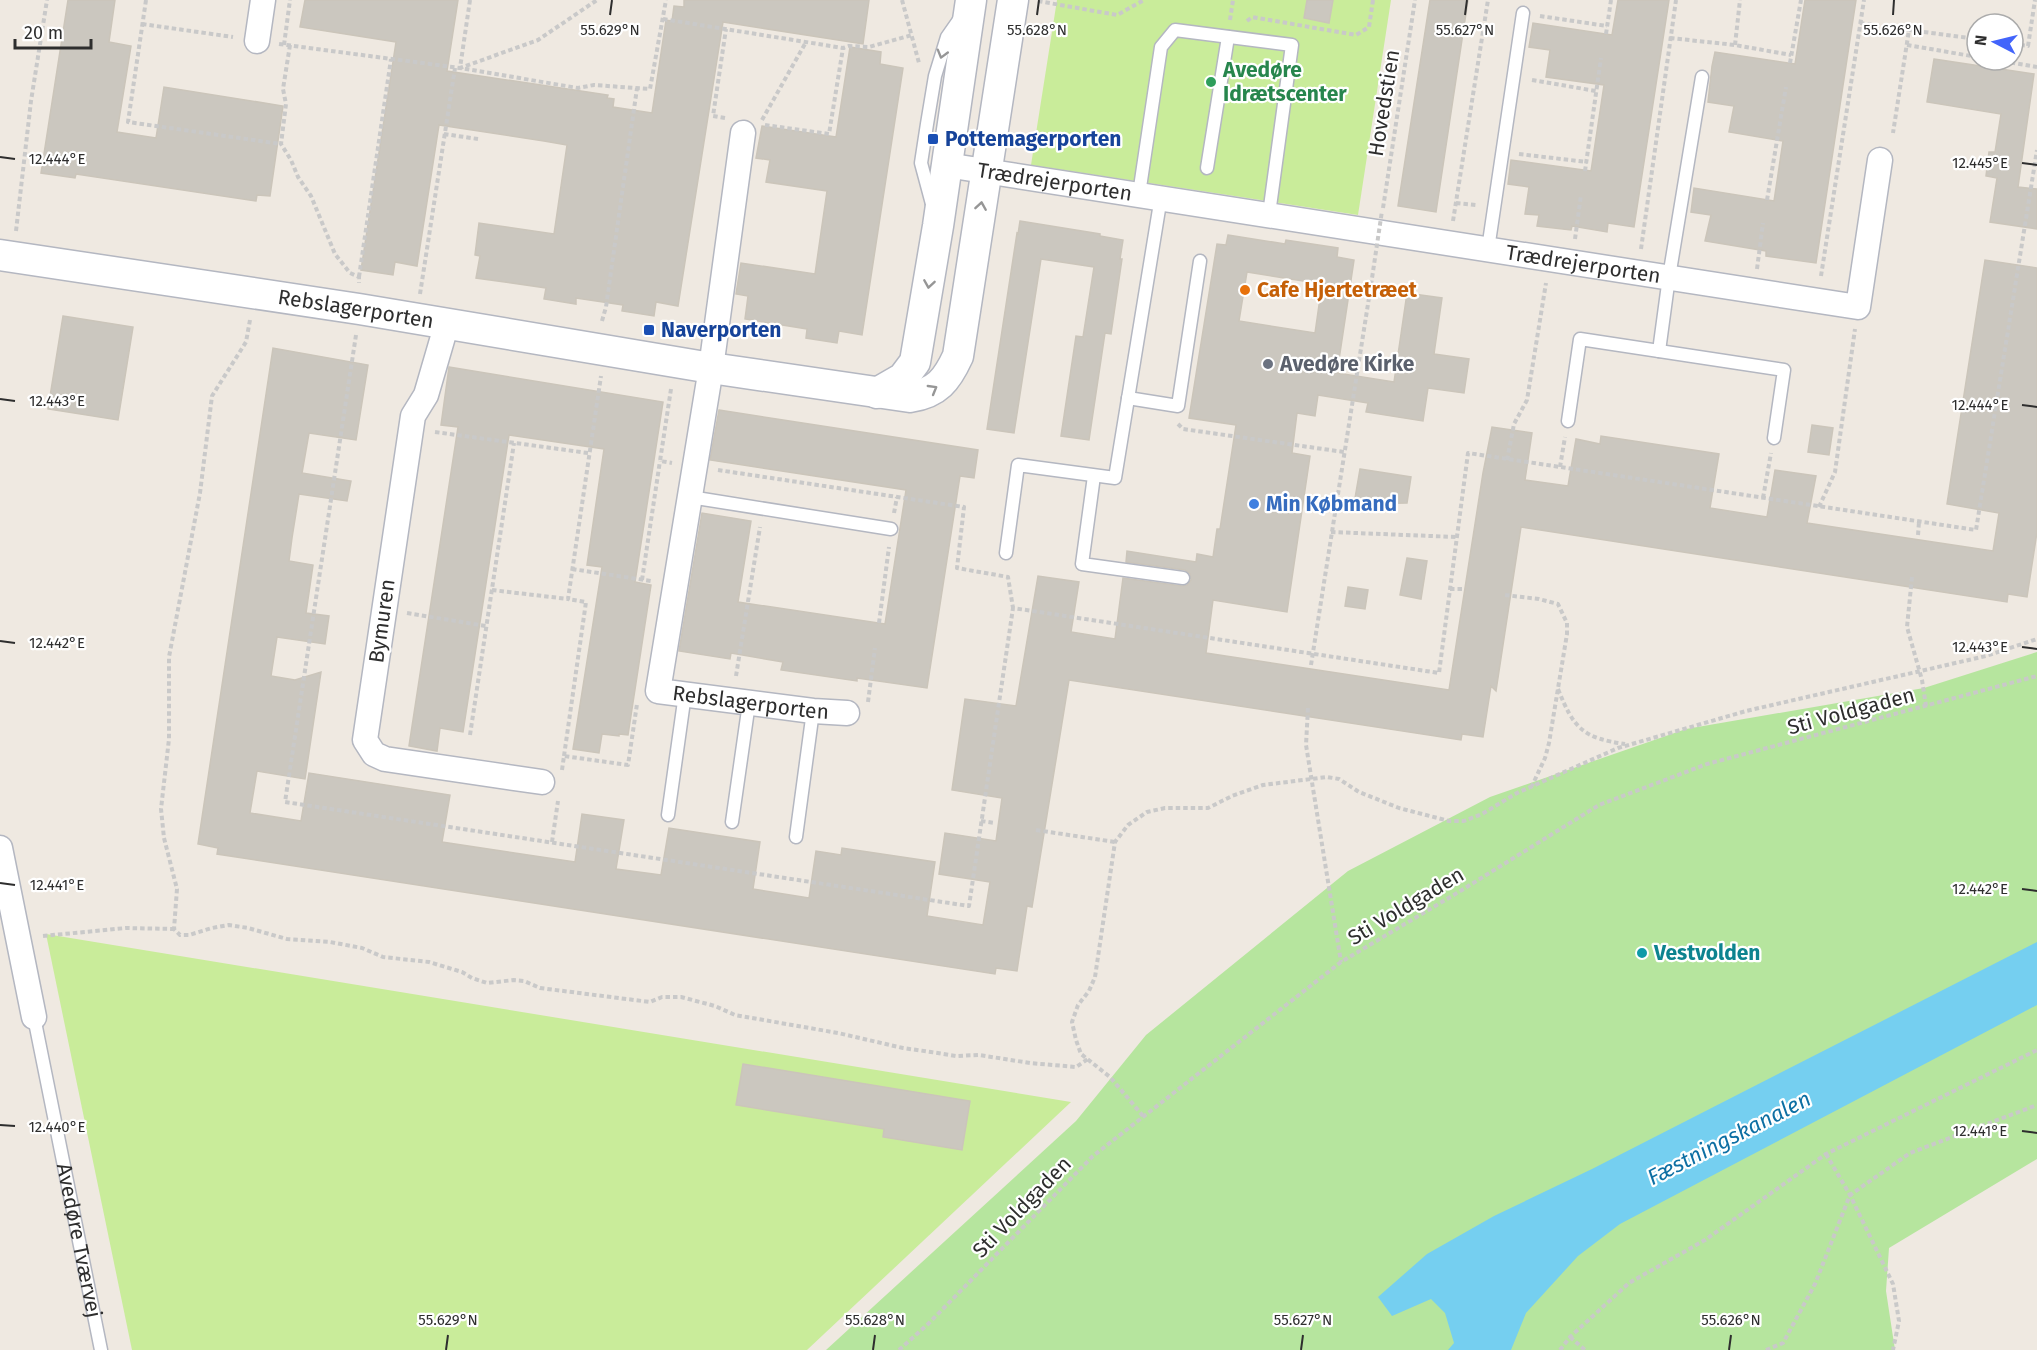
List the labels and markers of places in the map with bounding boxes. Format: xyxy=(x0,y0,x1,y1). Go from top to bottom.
place label: Avedøre Idrætscenter xyxy=(1222,57,1347,107)
marker: Avedøre Idrætscenter xyxy=(1204,75,1218,89)
place label: Pottemagerporten xyxy=(945,126,1121,152)
marker: Pottemagerporten xyxy=(926,132,940,146)
place label: Cafe Hjertetræet xyxy=(1257,277,1418,303)
marker: Cafe Hjertetræet xyxy=(1238,283,1252,297)
place label: Naverporten xyxy=(661,317,781,343)
marker: Naverporten xyxy=(642,323,656,337)
place label: Avedøre Kirke xyxy=(1279,351,1415,377)
marker: Avedøre Kirke xyxy=(1261,357,1275,371)
place label: Min Købmand xyxy=(1266,491,1397,517)
marker: Min Købmand xyxy=(1247,497,1261,511)
place label: Vestvolden xyxy=(1653,940,1761,966)
marker: Vestvolden xyxy=(1635,946,1649,960)

